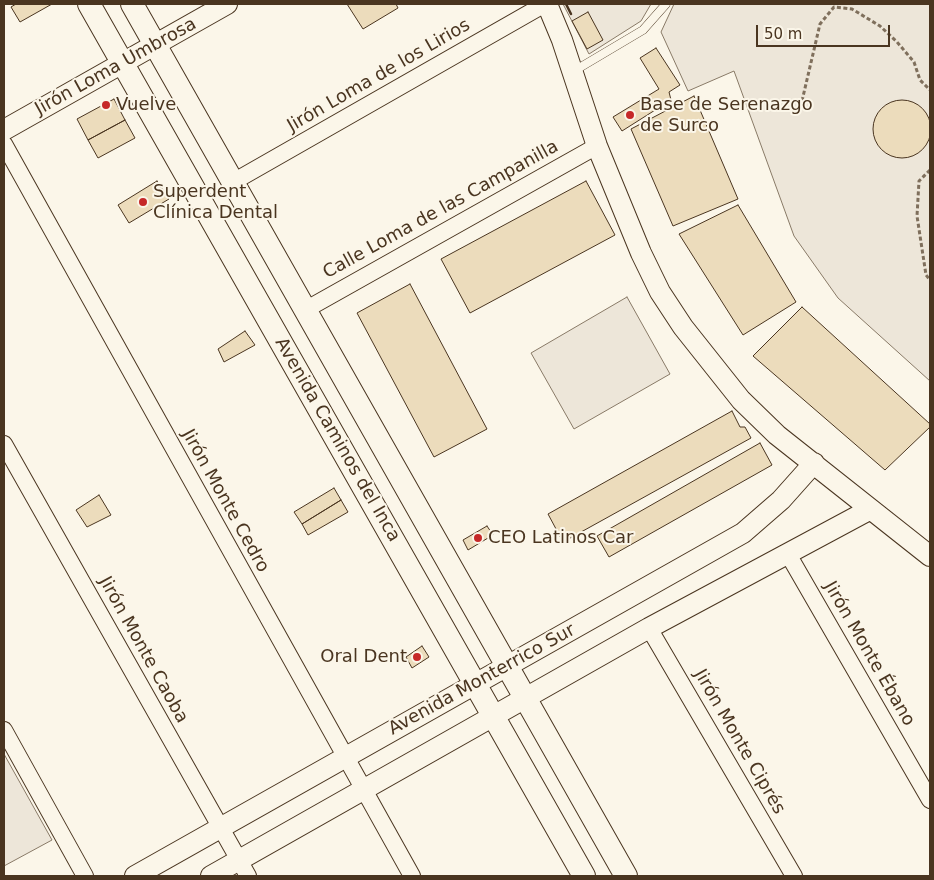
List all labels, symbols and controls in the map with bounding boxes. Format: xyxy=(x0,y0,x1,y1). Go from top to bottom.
street label: Jirón Loma Umbrosa xyxy=(32,14,200,120)
street label: Jirón Loma de los Lirios xyxy=(284,15,474,137)
scale bar xyxy=(759,15,893,47)
text: 50 m xyxy=(764,25,802,43)
place label: Vuelve xyxy=(116,94,176,116)
place label: Base de Serenazgo de Surco xyxy=(640,94,813,136)
marker: Vuelve xyxy=(100,99,112,111)
marker: Base de Serenazgo de Surco xyxy=(624,109,636,121)
street label: Calle Loma de las Campanilla xyxy=(320,136,562,284)
place label: Superdent Clínica Dental xyxy=(153,181,278,223)
marker: Superdent Clínica Dental xyxy=(137,196,149,208)
street label: Avenida Caminos del Inca xyxy=(270,334,404,546)
street label: Jirón Monte Cedro xyxy=(177,426,273,576)
place label: CEO Latinos Car xyxy=(488,527,633,549)
marker: CEO Latinos Car xyxy=(472,532,484,544)
street label: Jirón Monte Caoba xyxy=(94,573,192,727)
street label: Jirón Monte Ébano xyxy=(819,578,919,730)
street label: Avenida Monterrico Sur xyxy=(385,620,579,740)
place label: Oral Dent xyxy=(320,646,407,668)
marker: Oral Dent xyxy=(411,651,423,663)
street label: Jirón Monte Ciprés xyxy=(689,666,789,818)

